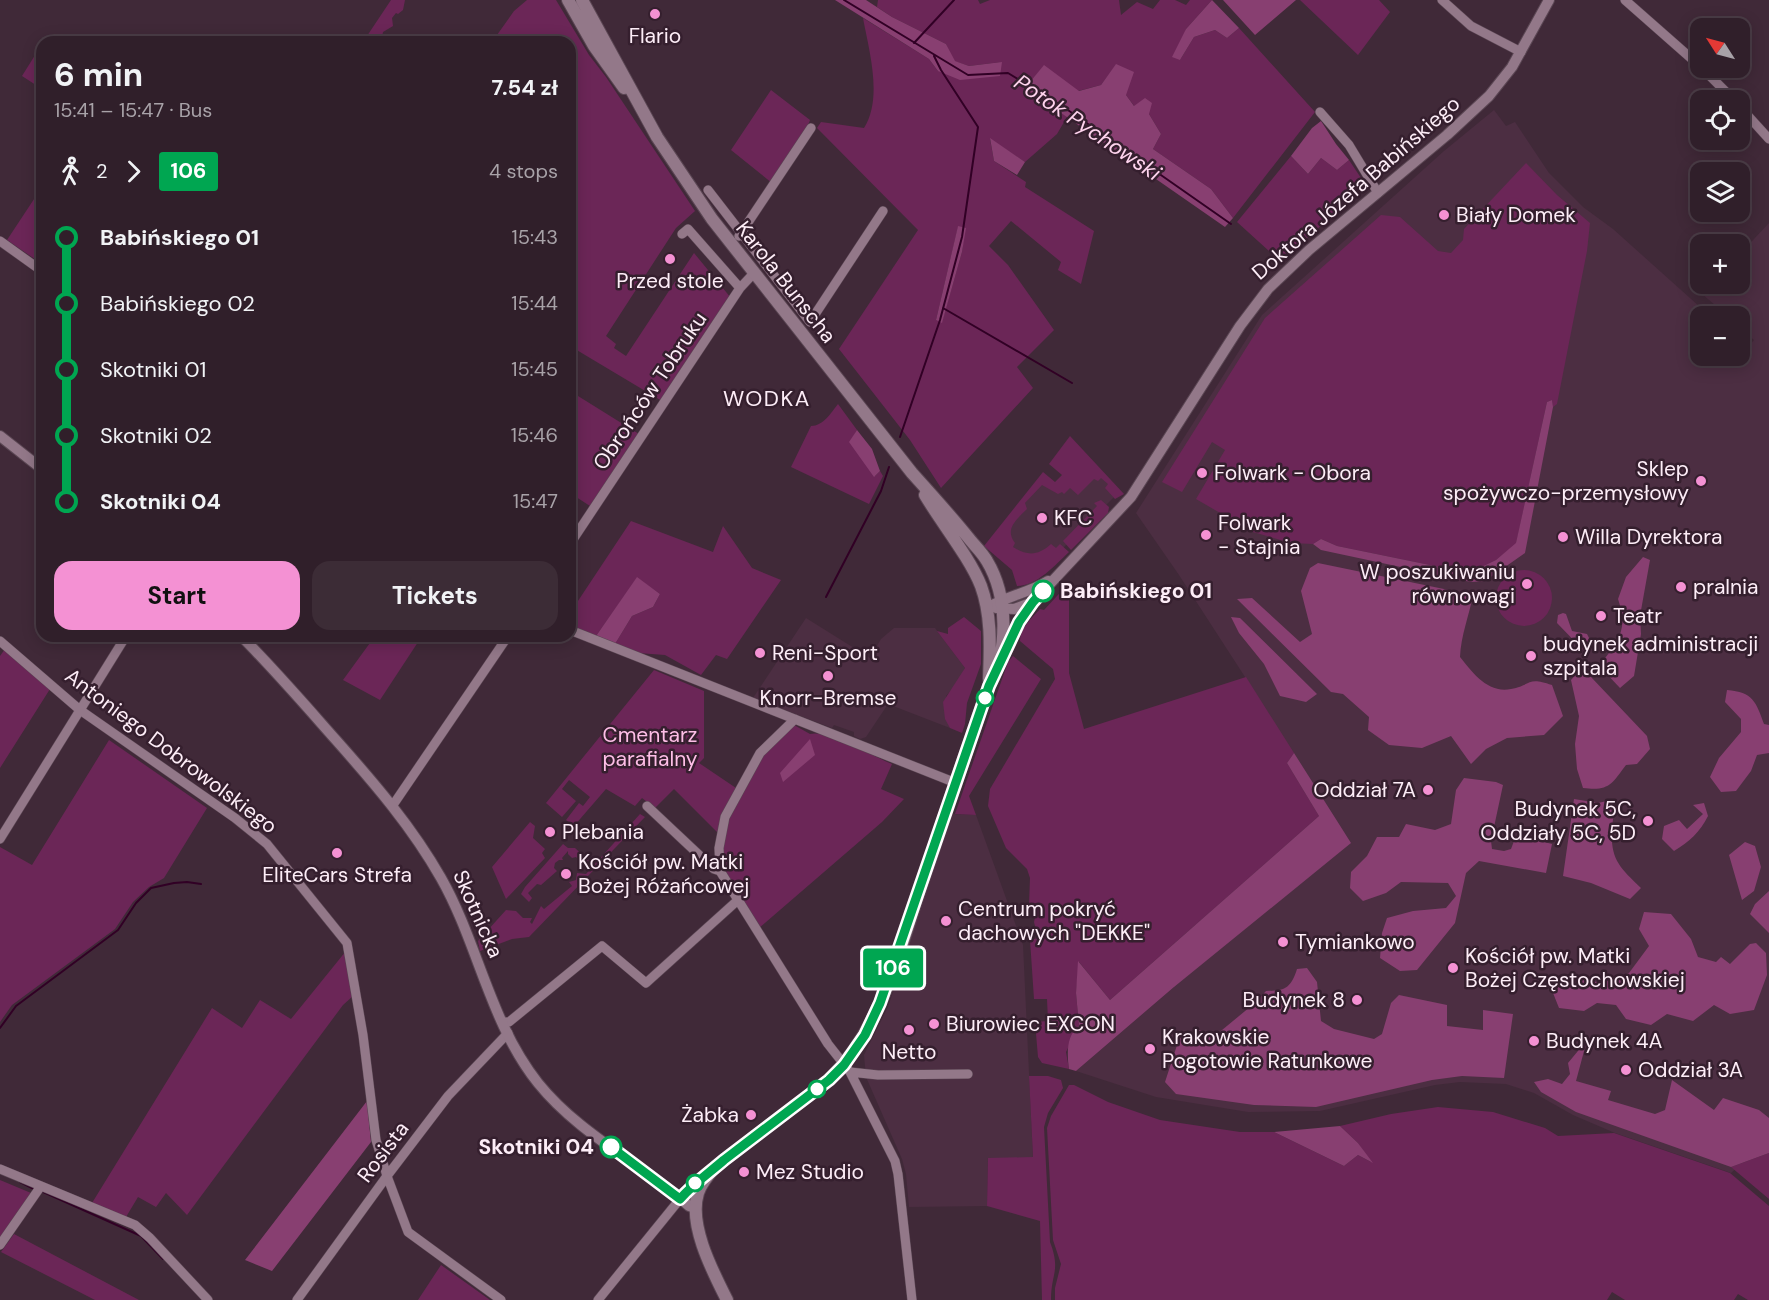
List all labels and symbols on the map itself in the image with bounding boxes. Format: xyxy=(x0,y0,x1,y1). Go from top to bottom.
marker: Flario xyxy=(648,7,662,21)
north arrow xyxy=(1690,18,1750,78)
place label: Flario xyxy=(629,22,681,50)
water label: Potok Pychowski xyxy=(1009,68,1167,188)
street label: Doktora Józefa Babińskiego xyxy=(1246,90,1466,286)
place label: Biały Domek xyxy=(1456,201,1576,229)
marker: Biały Domek xyxy=(1437,208,1451,222)
street label: Karola Bunscha xyxy=(730,215,842,349)
marker: Przed stole xyxy=(663,252,677,266)
place label: Przed stole xyxy=(616,267,724,295)
street label: Obrońców Tobruku xyxy=(587,307,713,475)
district label: WODKA xyxy=(723,384,811,413)
place label: Sklep spożywczo-przemysłowy xyxy=(1443,455,1689,507)
place label: Folwark - Obora xyxy=(1214,459,1371,487)
marker: Folwark - Obora xyxy=(1195,466,1209,480)
marker: Sklep spożywczo-przemysłowy xyxy=(1694,474,1708,488)
place label: KFC xyxy=(1054,504,1093,532)
place label: Folwark - Stajnia xyxy=(1218,509,1300,561)
marker: KFC xyxy=(1035,511,1049,525)
place label: Willa Dyrektora xyxy=(1575,523,1722,551)
marker: Folwark - Stajnia xyxy=(1199,528,1213,542)
marker: Willa Dyrektora xyxy=(1556,530,1570,544)
place label: W poszukiwaniu równowagi xyxy=(1359,558,1515,610)
place label: pralnia xyxy=(1693,573,1759,601)
place label: Babińskiego 01 xyxy=(1060,577,1212,605)
marker: W poszukiwaniu równowagi xyxy=(1520,577,1534,591)
marker: Babińskiego 01 xyxy=(1032,580,1054,602)
marker: pralnia xyxy=(1674,580,1688,594)
place label: Teatr xyxy=(1613,602,1662,630)
marker: Teatr xyxy=(1594,609,1608,623)
place label: budynek administracji szpitala xyxy=(1543,630,1758,682)
place label: Reni-Sport xyxy=(772,639,878,667)
marker: Reni-Sport xyxy=(753,646,767,660)
marker: budynek administracji szpitala xyxy=(1524,649,1538,663)
street label: Antoniego Dobrowolskiego xyxy=(59,662,283,840)
marker: Knorr-Bremse xyxy=(821,669,835,683)
place label: Knorr-Bremse xyxy=(760,684,896,712)
unlabelled marker xyxy=(976,689,994,707)
park label: Cmentarz parafialny xyxy=(602,721,698,773)
place label: Oddział 7A xyxy=(1313,776,1416,804)
marker: Oddział 7A xyxy=(1421,783,1435,797)
place label: Budynek 5C, Oddziały 5C, 5D xyxy=(1480,795,1636,847)
marker: Budynek 5C, Oddziały 5C, 5D xyxy=(1641,814,1655,828)
place label: Plebania xyxy=(562,818,644,846)
marker: Plebania xyxy=(543,825,557,839)
marker: EliteCars Strefa xyxy=(330,846,344,860)
place label: Kościół pw. Matki Bożej Różańcowej xyxy=(578,848,749,900)
place label: EliteCars Strefa xyxy=(262,861,412,889)
street label: Skotnicka xyxy=(446,866,510,962)
marker: Kościół pw. Matki Bożej Różańcowej xyxy=(559,867,573,881)
place label: Centrum pokryć dachowych "DEKKE" xyxy=(958,895,1150,947)
marker: Centrum pokryć dachowych "DEKKE" xyxy=(939,914,953,928)
place label: Tymiankowo xyxy=(1295,928,1415,956)
marker: Tymiankowo xyxy=(1276,935,1290,949)
place label: Kościół pw. Matki Bożej Częstochowskiej xyxy=(1465,942,1685,994)
line badge: 106 xyxy=(858,948,928,988)
marker: Kościół pw. Matki Bożej Częstochowskiej xyxy=(1446,961,1460,975)
place label: Budynek 8 xyxy=(1243,986,1345,1014)
marker: Budynek 8 xyxy=(1350,993,1364,1007)
place label: Biurowiec EXCON xyxy=(946,1010,1115,1038)
marker: Biurowiec EXCON xyxy=(927,1017,941,1031)
marker: Netto xyxy=(902,1023,916,1037)
place label: Krakowskie Pogotowie Ratunkowe xyxy=(1162,1023,1373,1075)
place label: Budynek 4A xyxy=(1546,1027,1662,1055)
marker: Budynek 4A xyxy=(1527,1034,1541,1048)
place label: Netto xyxy=(882,1038,936,1066)
marker: Krakowskie Pogotowie Ratunkowe xyxy=(1143,1042,1157,1056)
place label: Oddział 3A xyxy=(1638,1056,1743,1084)
marker: Oddział 3A xyxy=(1619,1063,1633,1077)
unlabelled marker xyxy=(808,1080,826,1098)
place label: Żabka xyxy=(681,1101,739,1129)
marker: Żabka xyxy=(744,1108,758,1122)
street label: Rosista xyxy=(351,1116,415,1188)
place label: Skotniki 04 xyxy=(479,1133,594,1161)
marker: Skotniki 04 xyxy=(600,1136,622,1158)
place label: Mez Studio xyxy=(756,1158,864,1186)
marker: Mez Studio xyxy=(737,1165,751,1179)
unlabelled marker xyxy=(686,1174,704,1192)

